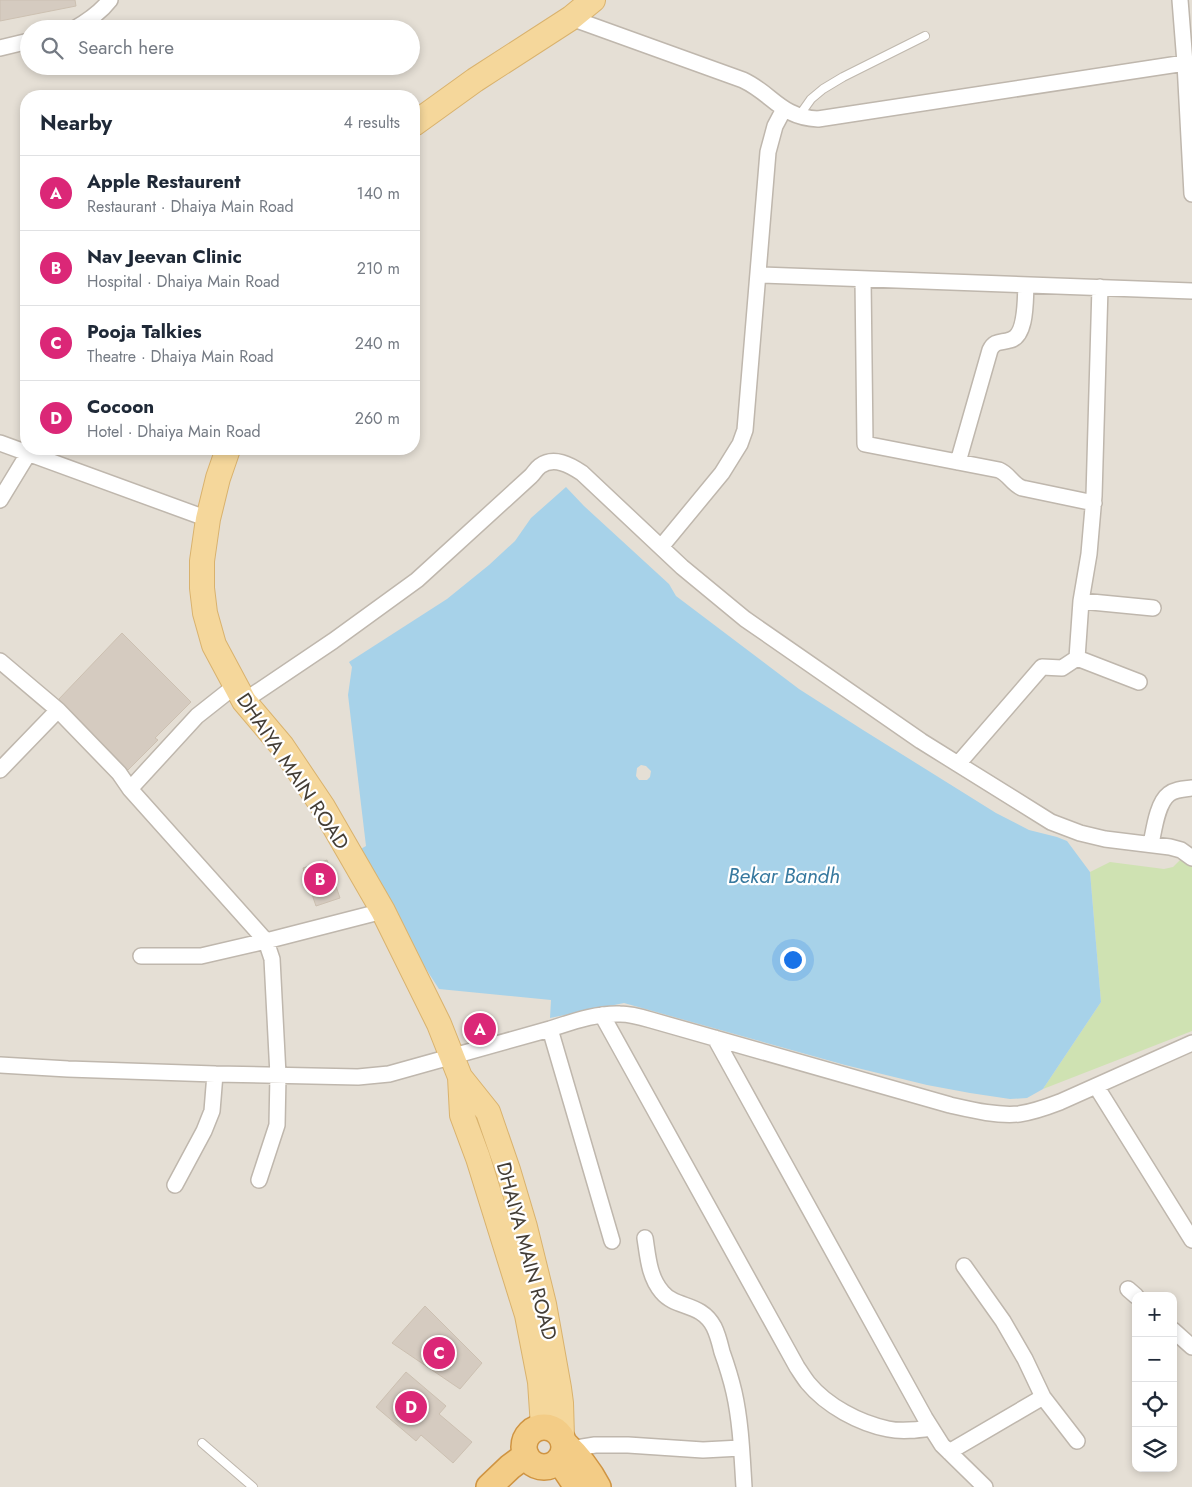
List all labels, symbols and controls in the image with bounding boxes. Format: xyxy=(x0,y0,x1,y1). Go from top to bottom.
search box xyxy=(20,20,420,75)
icon: search xyxy=(38,34,66,62)
text: Search here xyxy=(78,34,174,61)
text: Nearby xyxy=(40,108,112,138)
text: 4 results xyxy=(344,111,400,134)
text: Apple Restaurent xyxy=(87,168,241,195)
text: A xyxy=(50,182,62,205)
text: 140 m xyxy=(357,182,400,205)
text: Restaurant · Dhaiya Main Road xyxy=(87,195,294,218)
text: Nav Jeevan Clinic xyxy=(87,243,242,270)
text: B xyxy=(51,257,61,280)
text: 210 m xyxy=(357,257,400,280)
text: Hospital · Dhaiya Main Road xyxy=(87,270,280,293)
text: Pooja Talkies xyxy=(87,318,202,345)
text: C xyxy=(50,332,62,355)
text: 240 m xyxy=(355,332,400,355)
text: Theatre · Dhaiya Main Road xyxy=(87,345,274,368)
text: Cocoon xyxy=(87,393,154,420)
text: D xyxy=(50,407,62,430)
text: 260 m xyxy=(355,407,400,430)
text: Hotel · Dhaiya Main Road xyxy=(87,420,261,443)
street label: DHAIYA MAIN ROAD xyxy=(229,687,356,855)
pin: B xyxy=(304,860,336,898)
water label: Bekar Bandh xyxy=(728,861,840,891)
your location xyxy=(780,947,806,973)
pin: A xyxy=(464,1010,496,1048)
street label: DHAIYA MAIN ROAD xyxy=(489,1159,564,1343)
map controls xyxy=(1132,1292,1177,1472)
button: + xyxy=(1132,1292,1177,1337)
pin: C xyxy=(423,1334,455,1372)
button: − xyxy=(1132,1337,1177,1382)
button: locate xyxy=(1132,1382,1177,1427)
pin: D xyxy=(395,1388,427,1426)
button: layers xyxy=(1132,1427,1177,1472)

